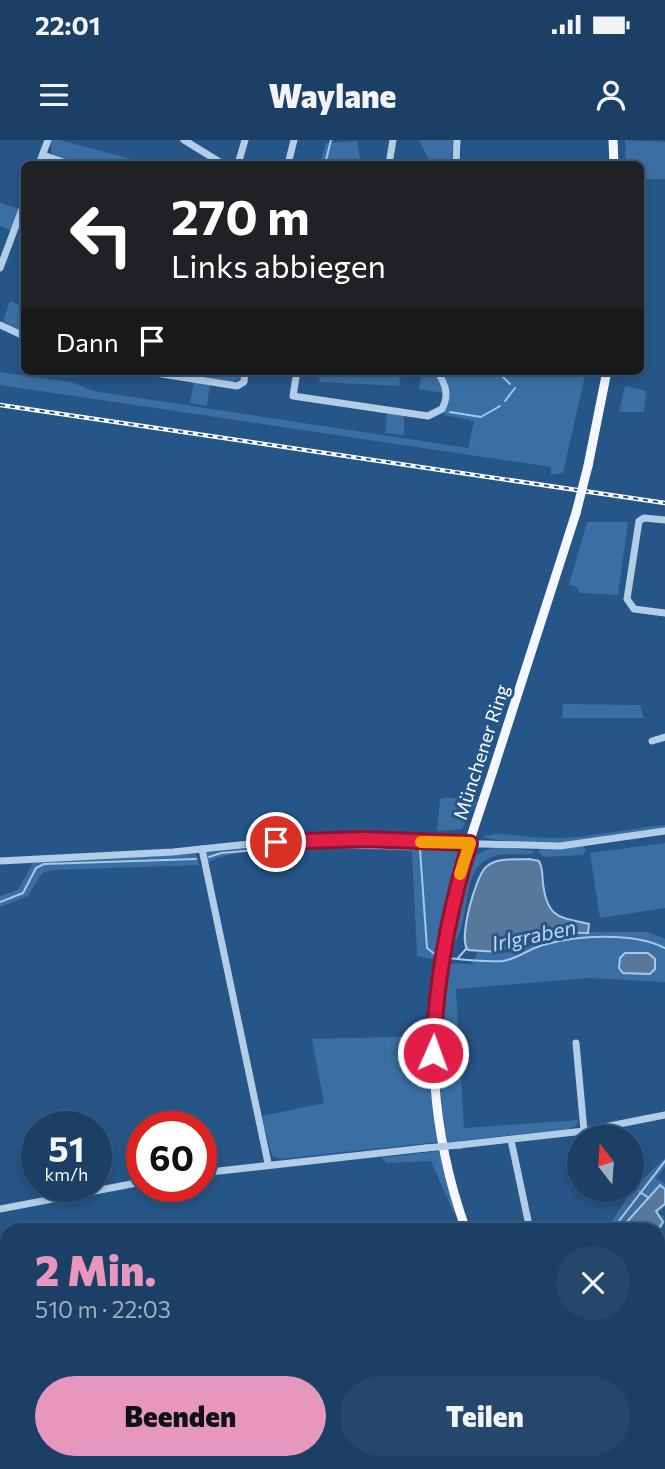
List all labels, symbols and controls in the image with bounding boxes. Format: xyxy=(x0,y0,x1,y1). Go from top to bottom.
text: 22:01 xyxy=(35,9,101,40)
text: Waylane xyxy=(269,75,396,115)
icon: menu xyxy=(35,76,73,114)
icon: person xyxy=(592,76,630,114)
text: 270 m xyxy=(171,185,310,245)
icon: left xyxy=(56,189,147,280)
text: Links abbiegen xyxy=(171,245,386,285)
icon: arrive xyxy=(133,322,171,360)
text: Dann xyxy=(56,326,119,357)
street label: Münchener Ring xyxy=(448,681,513,822)
pin xyxy=(246,812,306,872)
icon: arrive xyxy=(257,823,295,861)
water label: Irlgraben xyxy=(489,913,578,956)
position arrow xyxy=(396,1016,470,1090)
speed limit sign: 60 xyxy=(126,1111,217,1202)
north arrow xyxy=(567,1125,644,1202)
map controls xyxy=(567,1125,644,1202)
text: 51 xyxy=(48,1126,85,1169)
text: km/h xyxy=(45,1163,88,1185)
text: 2 Min. xyxy=(35,1243,156,1295)
button: close xyxy=(556,1246,630,1320)
text: 510 m · 22:03 xyxy=(35,1295,171,1323)
button: Beenden xyxy=(35,1376,326,1456)
button: Teilen xyxy=(340,1376,630,1456)

